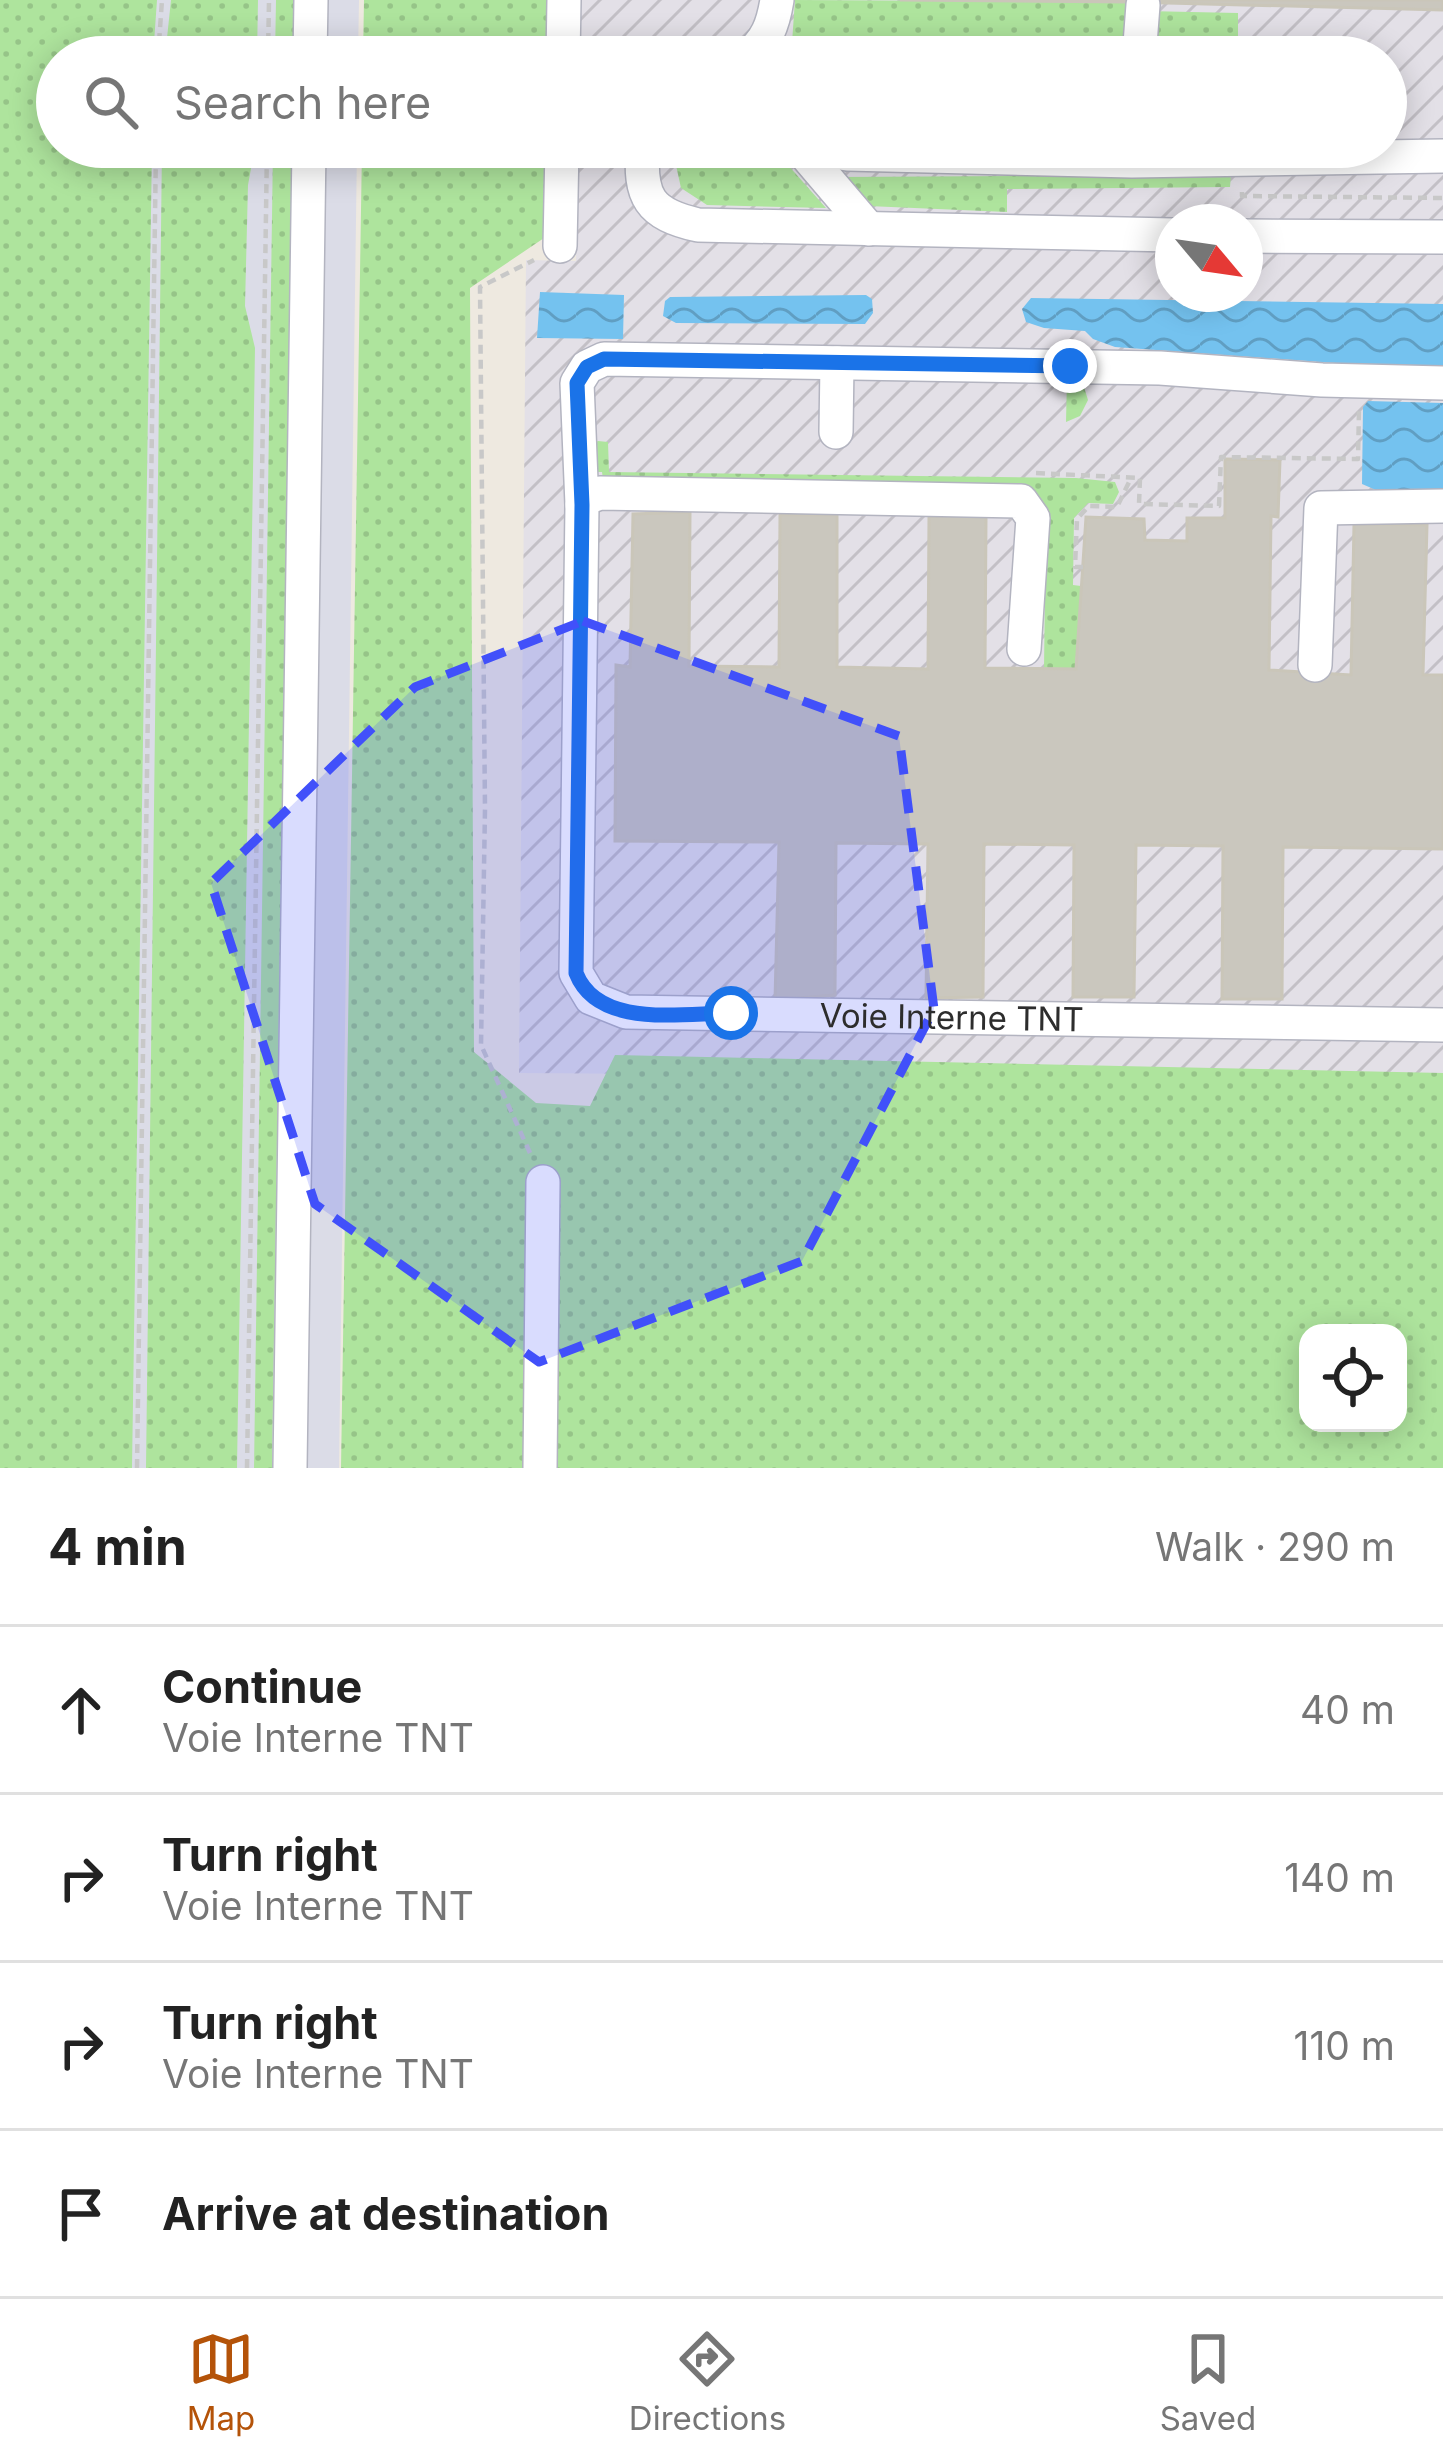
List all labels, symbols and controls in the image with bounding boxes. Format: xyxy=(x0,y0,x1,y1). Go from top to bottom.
search box xyxy=(36,36,1407,168)
icon: search xyxy=(78,69,144,135)
text: Search here xyxy=(174,75,431,130)
north arrow xyxy=(1155,204,1263,312)
route end xyxy=(1043,339,1097,393)
route start xyxy=(704,986,758,1040)
street label: Voie Interne TNT xyxy=(819,995,1084,1039)
map controls xyxy=(1299,1324,1407,1432)
button: locate xyxy=(1299,1324,1407,1432)
text: 4 min xyxy=(48,1516,187,1577)
text: Walk · 290 m xyxy=(1155,1523,1395,1570)
text: Continue xyxy=(162,1659,362,1714)
icon: ahead xyxy=(48,1677,114,1743)
text: 40 m xyxy=(1300,1686,1395,1733)
text: Voie Interne TNT xyxy=(162,1714,474,1761)
text: Turn right xyxy=(162,1827,378,1882)
icon: right xyxy=(48,1845,114,1911)
text: 140 m xyxy=(1284,1854,1395,1901)
text: Voie Interne TNT xyxy=(162,1882,474,1929)
text: Turn right xyxy=(162,1995,378,2050)
icon: right xyxy=(48,2013,114,2079)
text: 110 m xyxy=(1294,2022,1395,2069)
text: Voie Interne TNT xyxy=(162,2050,474,2097)
icon: arrive xyxy=(48,2181,114,2247)
text: Arrive at destination xyxy=(162,2186,609,2241)
tab: Map xyxy=(187,2326,255,2438)
tab: Directions xyxy=(629,2326,786,2438)
tab: Saved xyxy=(1160,2326,1256,2438)

